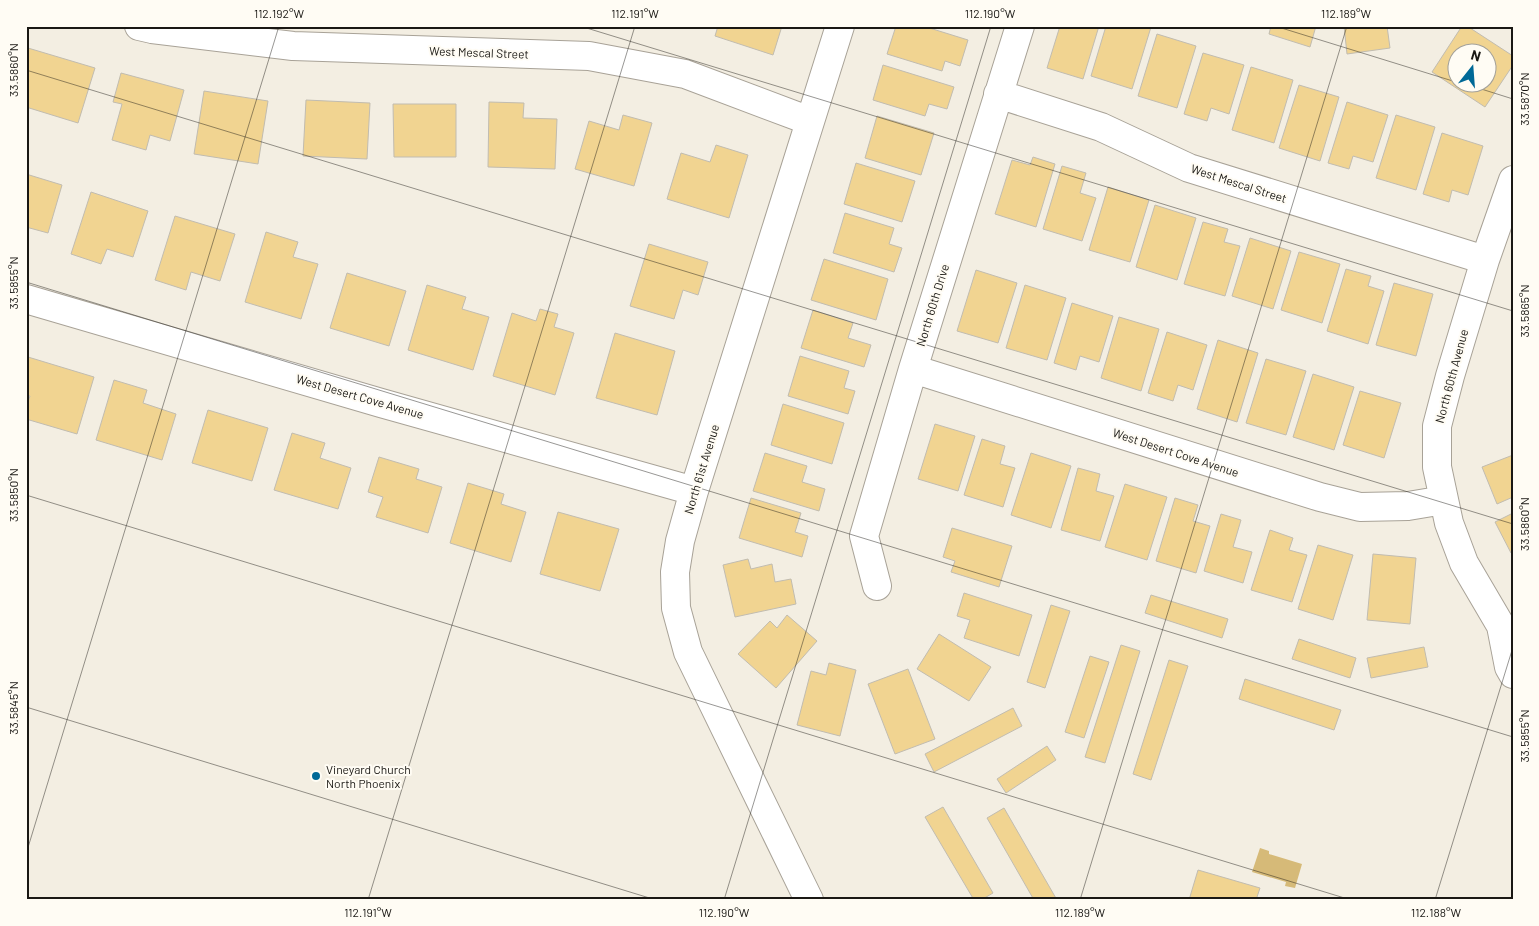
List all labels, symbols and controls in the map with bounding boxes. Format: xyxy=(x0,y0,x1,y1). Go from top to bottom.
text: 112.192°W xyxy=(254,6,305,20)
text: 112.191°W xyxy=(611,6,659,20)
text: 112.190°W xyxy=(965,6,1016,20)
text: 112.189°W xyxy=(1321,6,1371,20)
north arrow xyxy=(1446,42,1496,92)
text: 33.5860°N xyxy=(6,43,20,97)
street label: West Mescal Street xyxy=(429,43,529,61)
text: N xyxy=(1469,46,1483,65)
text: 33.5870°N xyxy=(1517,72,1531,126)
street label: West Mescal Street xyxy=(1189,161,1289,205)
text: 33.5855°N xyxy=(6,256,20,310)
street label: North 60th Drive xyxy=(913,262,951,348)
text: 33.5865°N xyxy=(1517,284,1531,338)
street label: North 60th Avenue xyxy=(1432,327,1470,425)
street label: West Desert Cove Avenue xyxy=(295,371,425,421)
street label: North 61st Avenue xyxy=(681,422,721,516)
street label: West Desert Cove Avenue xyxy=(1111,425,1241,479)
text: 33.5850°N xyxy=(6,468,20,522)
text: 33.5860°N xyxy=(1517,497,1531,551)
text: 33.5845°N xyxy=(6,681,20,735)
text: 33.5855°N xyxy=(1517,709,1531,763)
place label: Vineyard Church North Phoenix xyxy=(326,762,411,790)
marker: Vineyard Church North Phoenix xyxy=(310,770,322,782)
text: 112.191°W xyxy=(344,905,392,919)
text: 112.190°W xyxy=(699,905,750,919)
text: 112.189°W xyxy=(1055,905,1105,919)
text: 112.188°W xyxy=(1411,905,1461,919)

